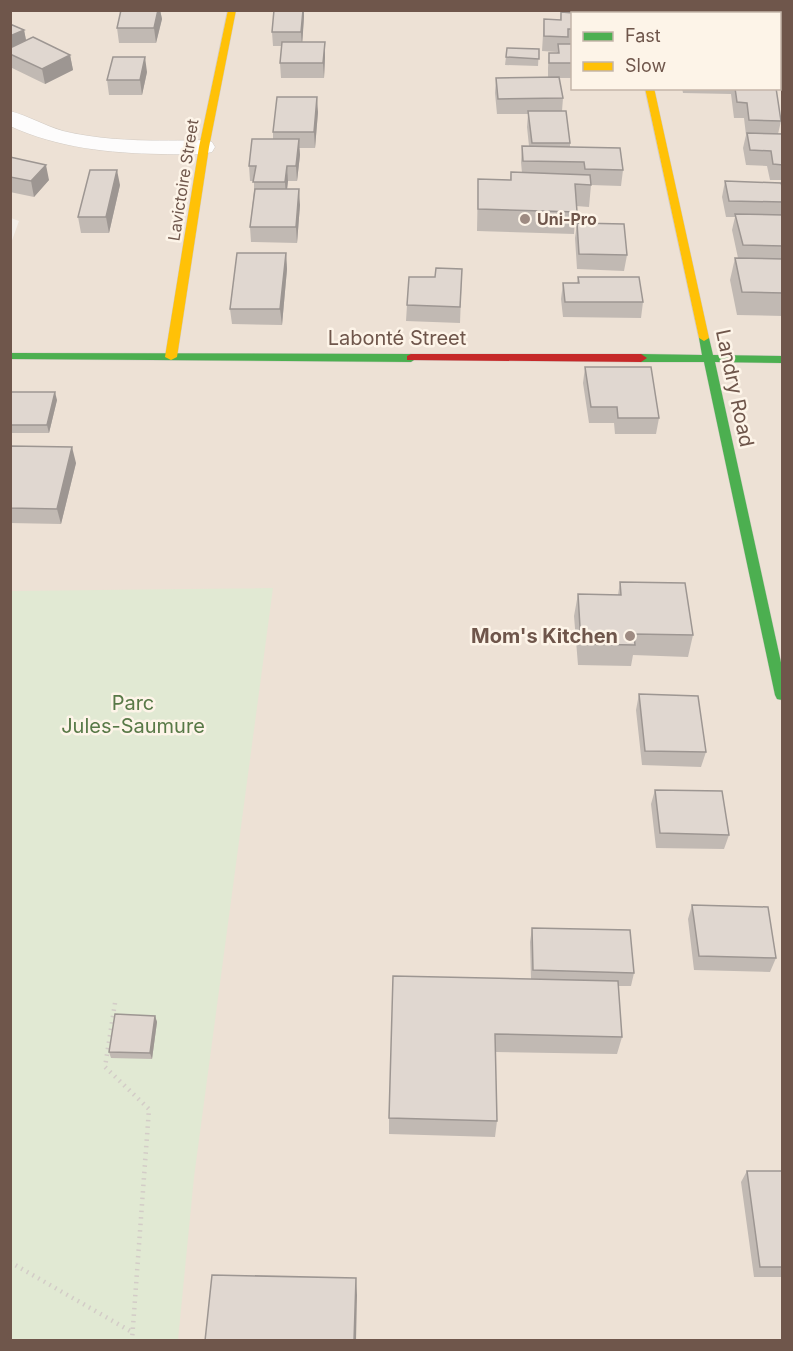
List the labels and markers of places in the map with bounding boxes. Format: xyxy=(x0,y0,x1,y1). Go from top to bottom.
place label: Uni-Pro xyxy=(537,209,597,229)
marker: Uni-Pro xyxy=(518,212,532,226)
place label: Mom's Kitchen xyxy=(471,624,618,648)
marker: Mom's Kitchen xyxy=(623,629,637,643)

